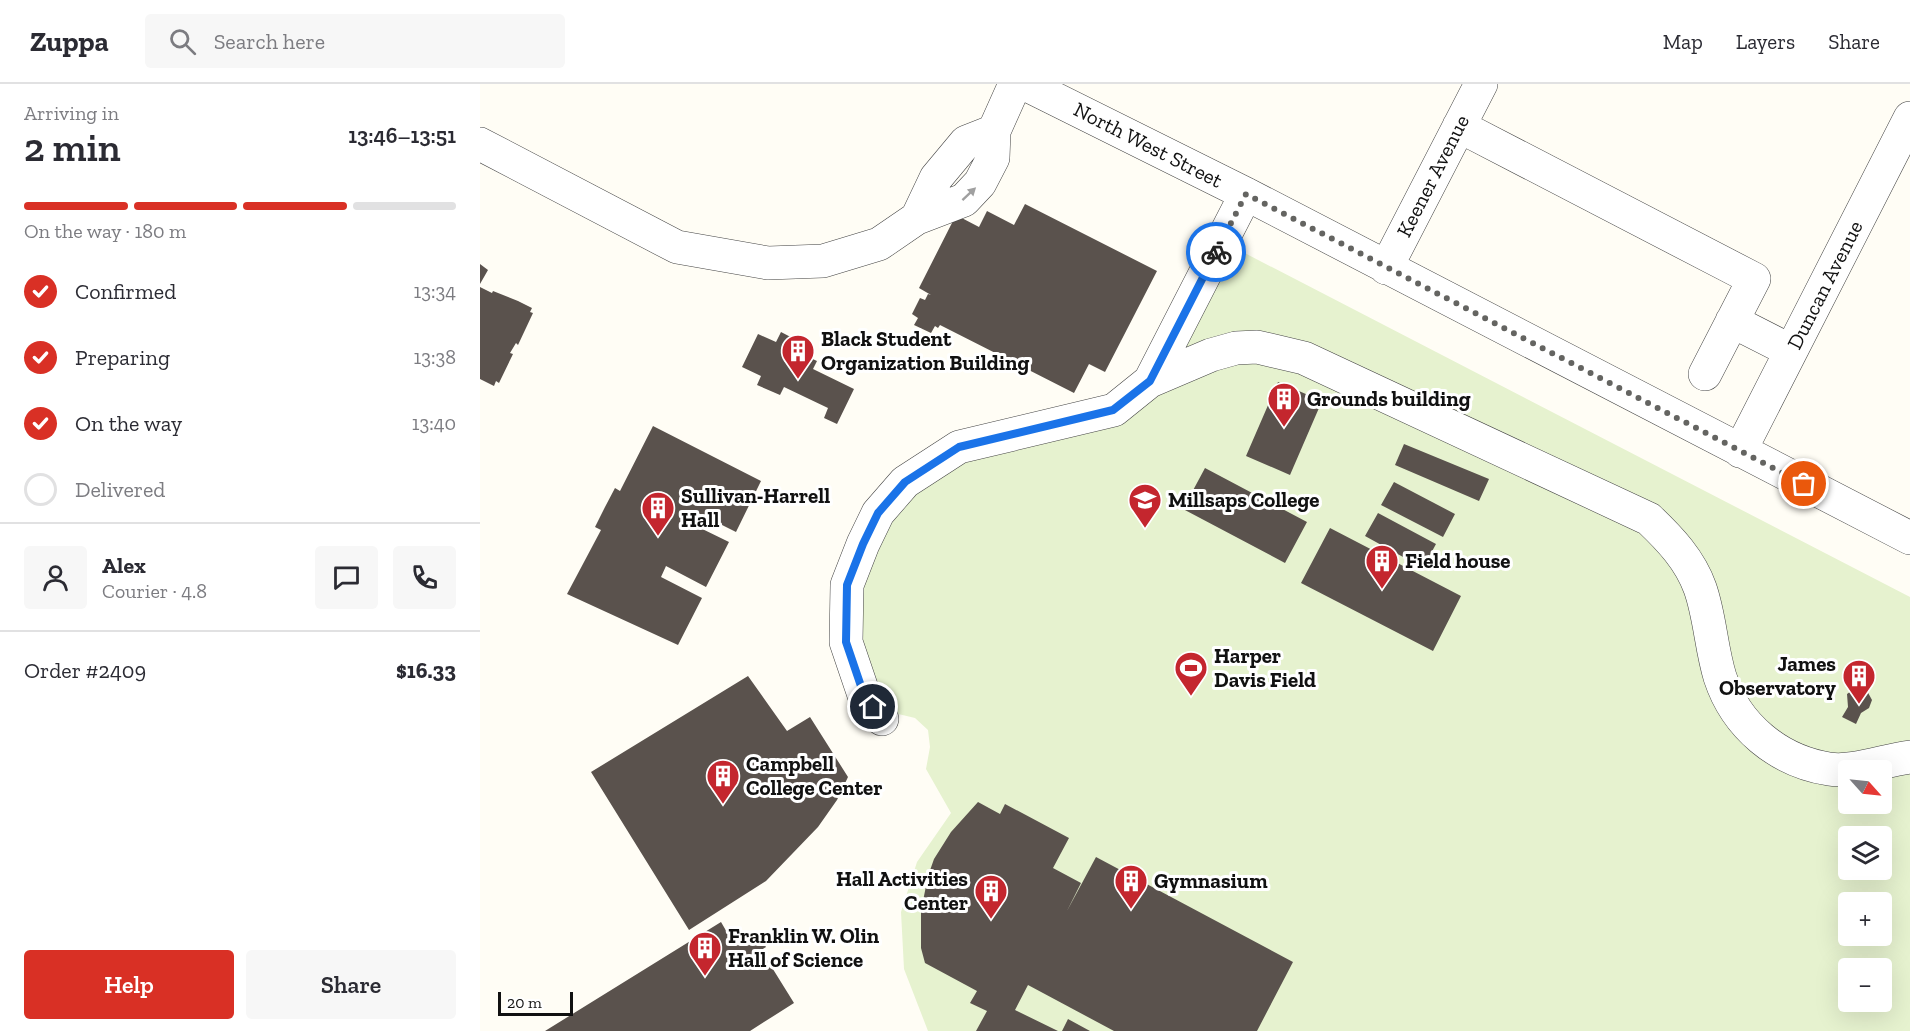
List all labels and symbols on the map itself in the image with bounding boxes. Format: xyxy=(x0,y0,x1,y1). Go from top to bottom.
street label: North West Street xyxy=(1070,96,1227,193)
street label: Keener Avenue xyxy=(1391,110,1474,241)
one-way arrow xyxy=(962,187,976,201)
street label: Duncan Avenue xyxy=(1781,216,1868,353)
courier xyxy=(1186,222,1246,282)
place label: Black Student Organization Building xyxy=(821,326,1029,375)
building icon: Black Student Organization Building xyxy=(780,333,816,380)
building icon: Grounds building xyxy=(1266,381,1302,428)
place label: Grounds building xyxy=(1307,386,1471,411)
pin xyxy=(1778,458,1829,509)
school or university icon: Millsaps College xyxy=(1127,482,1163,529)
place label: Sullivan-Harrell Hall xyxy=(681,483,830,532)
place label: Millsaps College xyxy=(1168,487,1320,512)
building icon: Sullivan-Harrell Hall xyxy=(640,490,676,537)
building icon: Field house xyxy=(1364,543,1400,590)
place label: Field house xyxy=(1405,548,1510,573)
place label: Harper Davis Field xyxy=(1214,643,1316,692)
sports icon: Harper Davis Field xyxy=(1173,650,1209,697)
place label: James Observatory xyxy=(1719,651,1836,700)
building icon: James Observatory xyxy=(1841,658,1877,705)
pin xyxy=(847,681,898,732)
place label: Campbell College Center xyxy=(746,751,883,800)
building icon: Campbell College Center xyxy=(705,758,741,805)
north arrow xyxy=(1838,760,1892,814)
building icon: Gymnasium xyxy=(1113,863,1149,910)
place label: Hall Activities Center xyxy=(836,866,968,915)
place label: Gymnasium xyxy=(1154,868,1268,893)
building icon: Hall Activities Center xyxy=(973,873,1009,920)
place label: Franklin W. Olin Hall of Science xyxy=(728,923,880,972)
building icon: Franklin W. Olin Hall of Science xyxy=(687,930,723,977)
scale bar xyxy=(498,989,573,1016)

